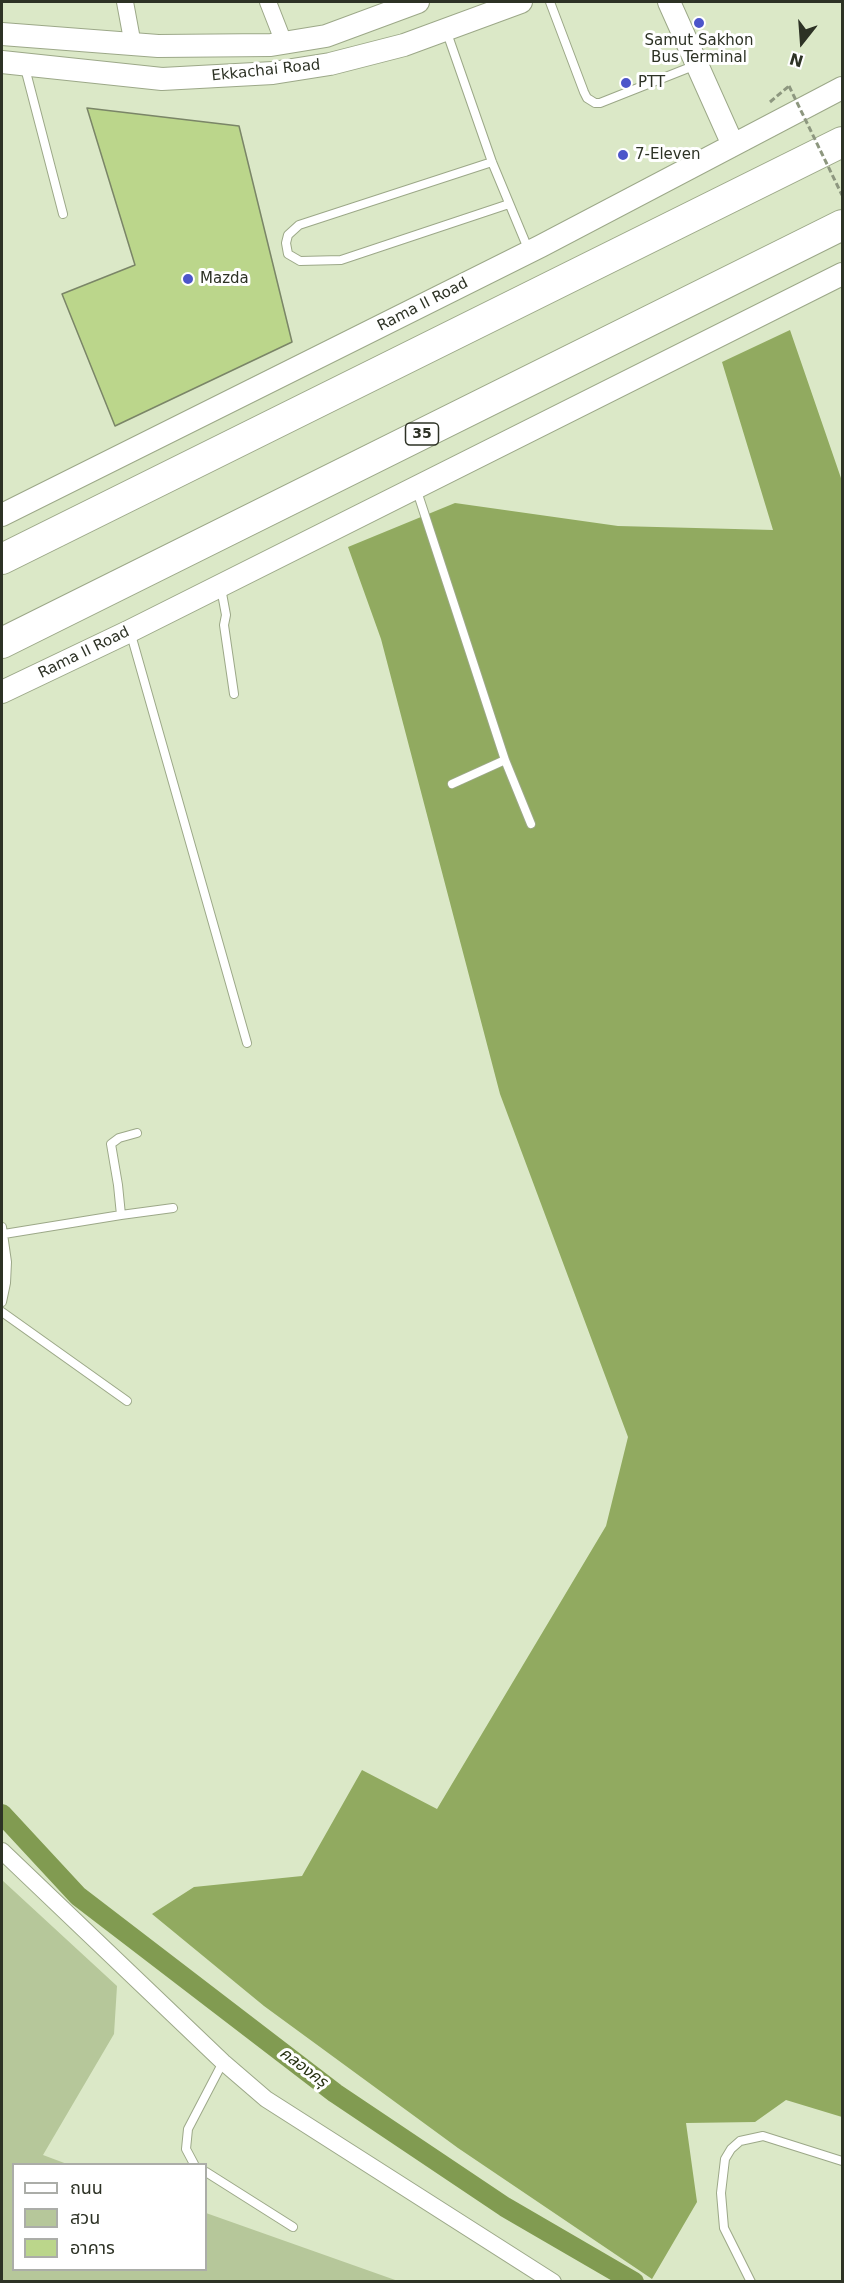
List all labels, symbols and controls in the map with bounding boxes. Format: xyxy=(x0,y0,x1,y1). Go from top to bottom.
north arrow xyxy=(772,12,832,72)
marker: Samut Sakhon Bus Terminal xyxy=(692,16,706,30)
place label: Samut Sakhon Bus Terminal xyxy=(644,32,754,67)
text: N xyxy=(787,49,806,71)
street label: Ekkachai Road xyxy=(211,56,321,86)
place label: PTT xyxy=(638,74,665,92)
marker: PTT xyxy=(619,76,633,90)
place label: 7-Eleven xyxy=(635,146,700,164)
marker: 7-Eleven xyxy=(616,148,630,162)
place label: Mazda xyxy=(200,270,249,288)
marker: Mazda xyxy=(181,272,195,286)
street label: Rama II Road xyxy=(375,274,471,336)
road number: 35 xyxy=(406,423,438,445)
street label: Rama II Road xyxy=(36,623,132,683)
water label: คลองครุ xyxy=(276,2044,330,2092)
legend xyxy=(12,2163,207,2271)
text: ถนน xyxy=(70,2177,103,2198)
text: สวน xyxy=(70,2207,100,2228)
text: อาคาร xyxy=(70,2237,115,2258)

